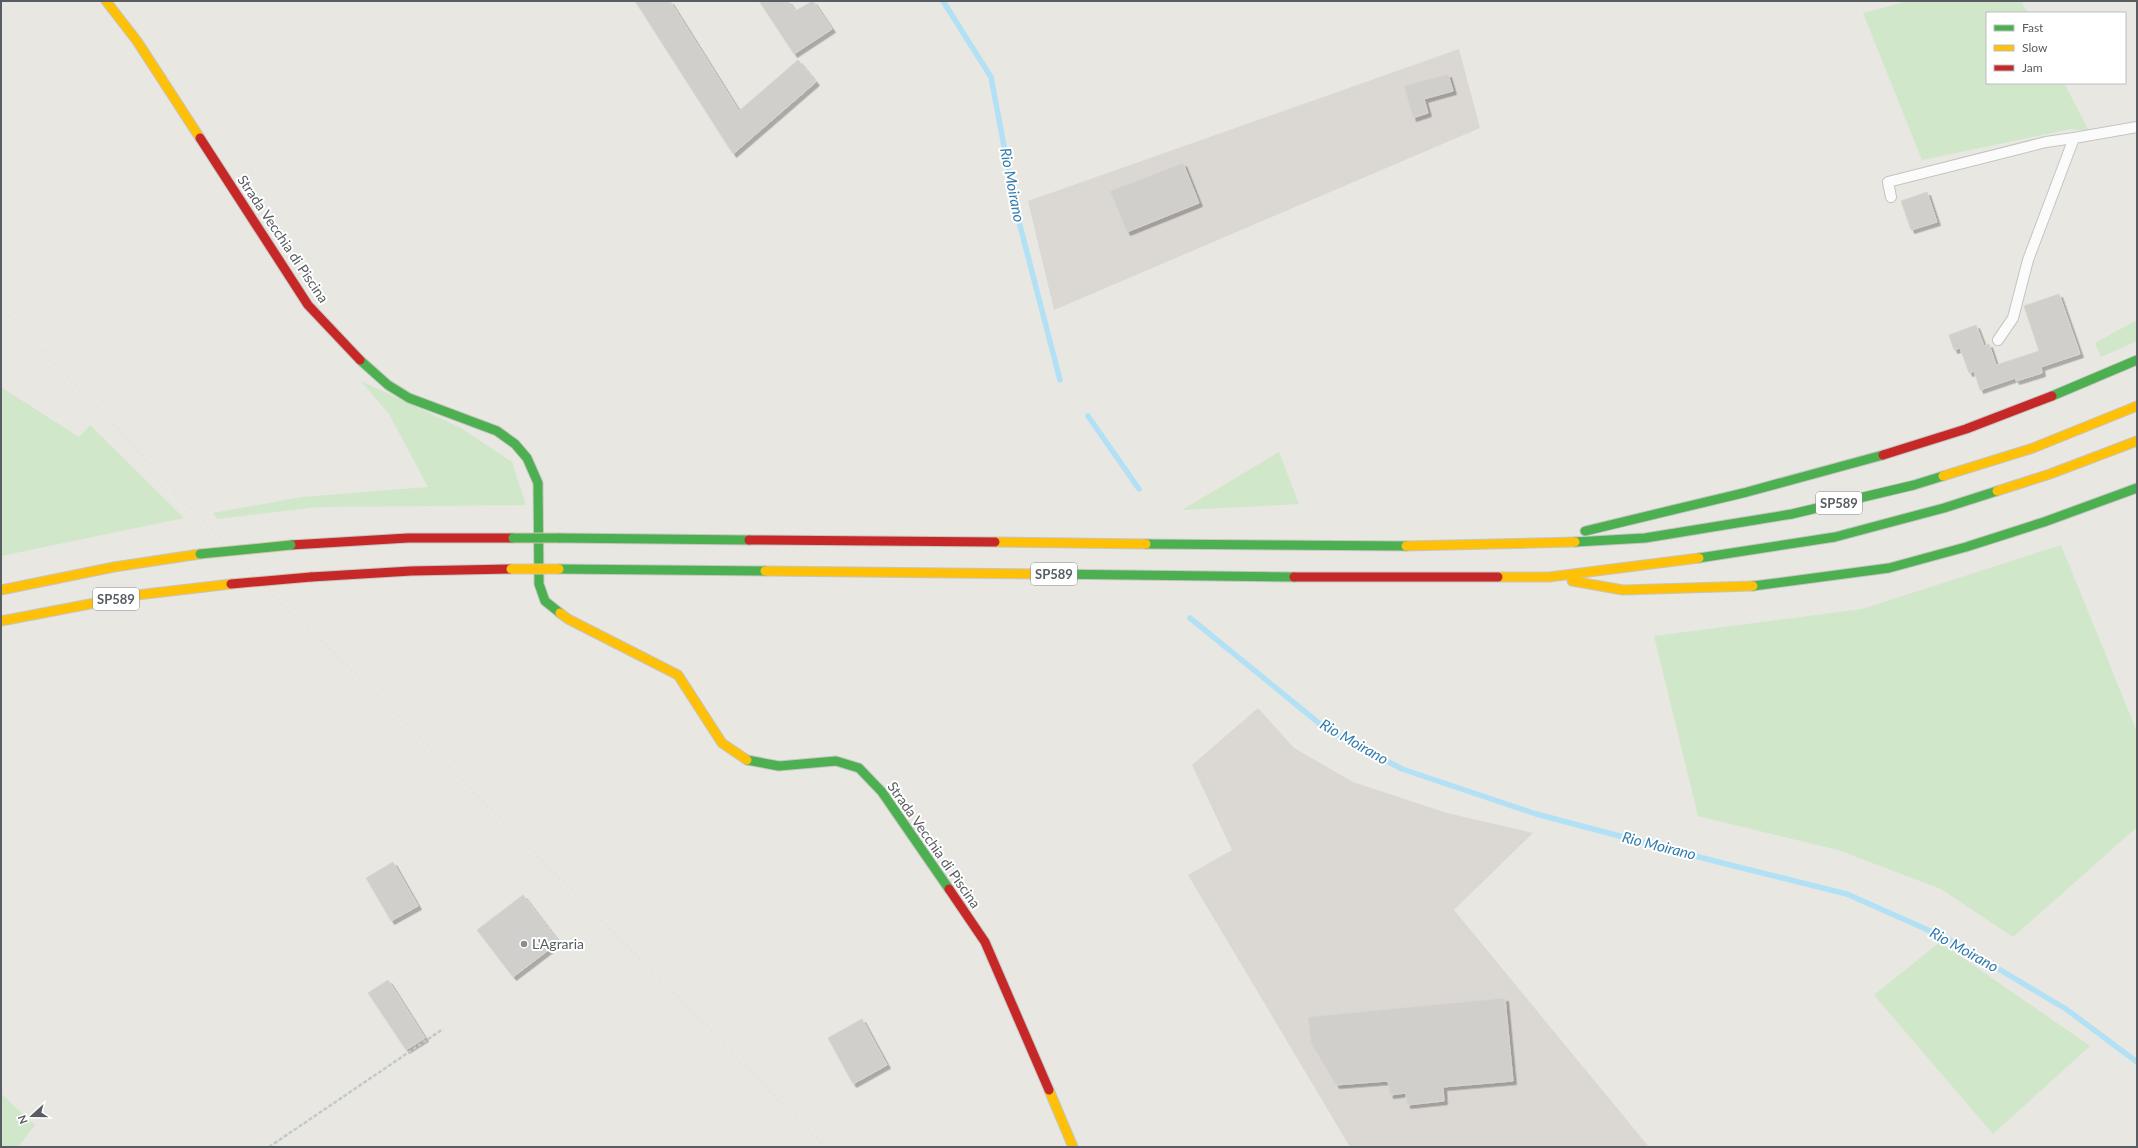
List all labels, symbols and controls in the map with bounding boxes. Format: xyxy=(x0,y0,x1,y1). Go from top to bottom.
legend xyxy=(1986,12,2126,84)
text: Fast xyxy=(2022,20,2044,35)
text: Slow xyxy=(2022,40,2048,55)
text: Jam xyxy=(2022,60,2043,75)
water label: Rio Moirano xyxy=(997,146,1029,224)
street label: Strada Vecchia di Piscina xyxy=(234,172,332,306)
road number: SP589 xyxy=(1816,492,1862,514)
road number: SP589 xyxy=(1031,563,1077,585)
road number: SP589 xyxy=(93,588,139,610)
water label: Rio Moirano xyxy=(1317,714,1392,768)
street label: Strada Vecchia di Piscina xyxy=(884,778,984,911)
water label: Rio Moirano xyxy=(1620,827,1698,863)
water label: Rio Moirano xyxy=(1927,923,2002,975)
place label: L'Agraria xyxy=(532,935,584,952)
marker: L'Agraria xyxy=(519,939,529,949)
north arrow xyxy=(12,1096,52,1136)
text: N xyxy=(15,1113,30,1126)

